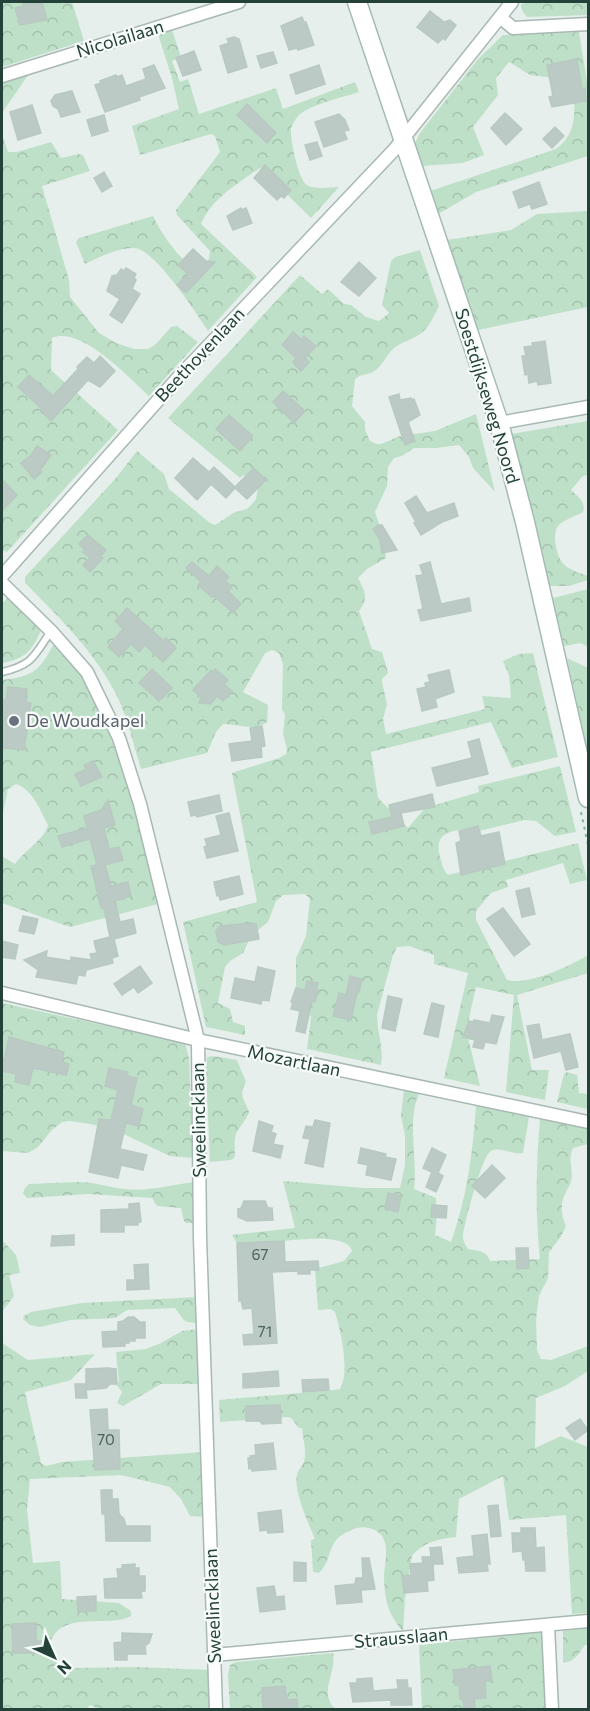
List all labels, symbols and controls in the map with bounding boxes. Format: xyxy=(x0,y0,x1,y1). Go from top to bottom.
street label: Nicolailaan xyxy=(73,14,166,62)
street label: Beethovenlaan xyxy=(150,303,249,406)
street label: Soestdijkseweg Noord xyxy=(451,305,525,486)
place label: De Woudkapel xyxy=(26,709,144,731)
marker: De Woudkapel xyxy=(7,714,21,728)
street label: Mozartlaan xyxy=(246,1039,343,1081)
street label: Sweelincklaan xyxy=(186,1062,210,1178)
house number: 67 xyxy=(252,1245,269,1263)
house number: 71 xyxy=(258,1322,272,1340)
house number: 70 xyxy=(97,1430,115,1448)
street label: Sweelincklaan xyxy=(199,1548,225,1664)
street label: Strausslaan xyxy=(353,1622,449,1652)
north arrow xyxy=(24,1627,84,1687)
text: N xyxy=(54,1657,76,1679)

